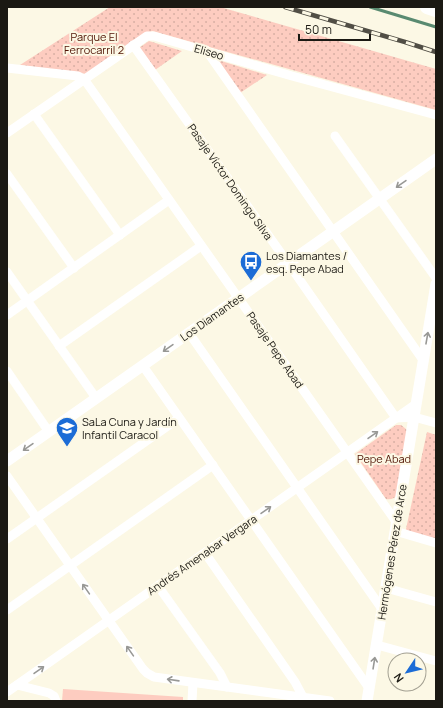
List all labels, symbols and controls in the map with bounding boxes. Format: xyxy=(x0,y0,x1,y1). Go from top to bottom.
scale bar xyxy=(299,16,370,42)
text: 50 m xyxy=(305,21,332,38)
park label: Parque El Ferrocarril 2 xyxy=(64,29,124,57)
street label: Eliseo xyxy=(193,40,226,63)
street label: Pasaje Víctor Domingo Silva xyxy=(185,121,276,243)
one-way arrow xyxy=(395,180,406,188)
place label: Los Diamantes / esq. Pepe Abad xyxy=(266,248,347,276)
bus stop icon: Los Diamantes / esq. Pepe Abad xyxy=(238,249,264,282)
street label: Los Diamantes xyxy=(177,289,247,344)
street label: Pasaje Pepe Abad xyxy=(243,309,307,391)
one-way arrow xyxy=(423,332,431,345)
one-way arrow xyxy=(163,344,174,352)
place label: SaLa Cuna y Jardín Infantil Caracol xyxy=(82,414,177,442)
school or university icon: SaLa Cuna y Jardín Infantil Caracol xyxy=(54,415,80,448)
one-way arrow xyxy=(367,430,378,439)
one-way arrow xyxy=(22,443,33,451)
park label: Pepe Abad xyxy=(357,451,411,466)
street label: Hermógenes Pérez de Arce xyxy=(373,482,410,621)
one-way arrow xyxy=(261,505,272,514)
street label: Andrés Amenabar Vergara xyxy=(144,511,260,598)
one-way arrow xyxy=(82,584,90,595)
one-way arrow xyxy=(126,646,134,657)
north arrow xyxy=(387,652,427,692)
one-way arrow xyxy=(370,656,378,669)
one-way arrow xyxy=(33,666,44,674)
text: N xyxy=(390,670,407,686)
one-way arrow xyxy=(167,676,180,684)

